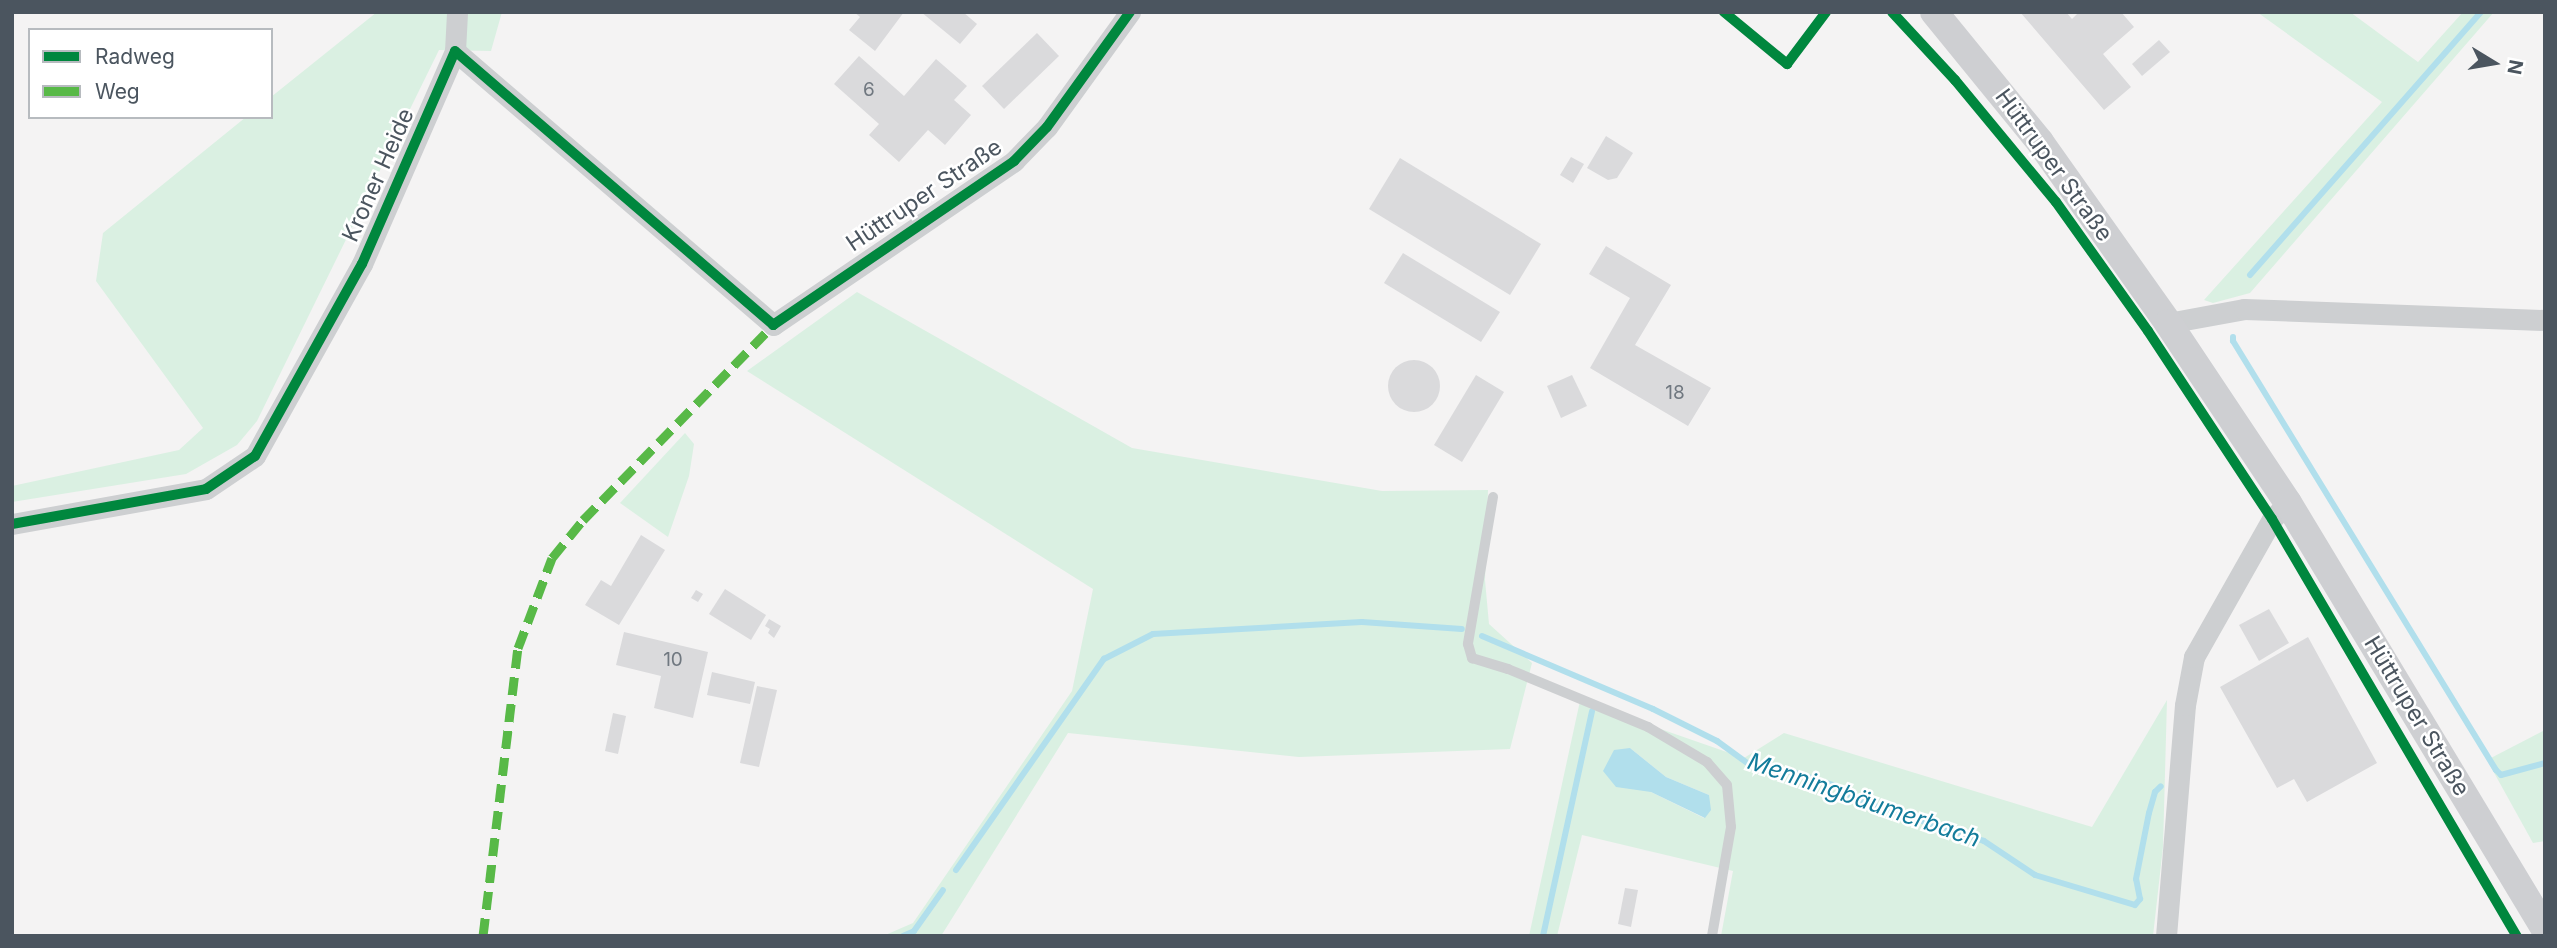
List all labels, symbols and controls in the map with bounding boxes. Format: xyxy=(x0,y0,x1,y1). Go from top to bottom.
legend xyxy=(28,28,273,119)
north arrow xyxy=(2459,28,2529,98)
text: Radweg xyxy=(95,44,175,69)
text: N xyxy=(2502,58,2528,76)
text: Weg xyxy=(95,79,140,104)
house number: 6 xyxy=(863,79,875,101)
street label: Hüttruper Straße xyxy=(1989,83,2119,247)
street label: Kroner Heide xyxy=(336,104,420,246)
street label: Hüttruper Straße xyxy=(841,133,1007,257)
house number: 18 xyxy=(1665,382,1685,404)
street label: Hüttruper Straße xyxy=(2358,631,2476,801)
house number: 10 xyxy=(663,649,683,671)
water label: Menningbäumerbach xyxy=(1744,747,1984,853)

